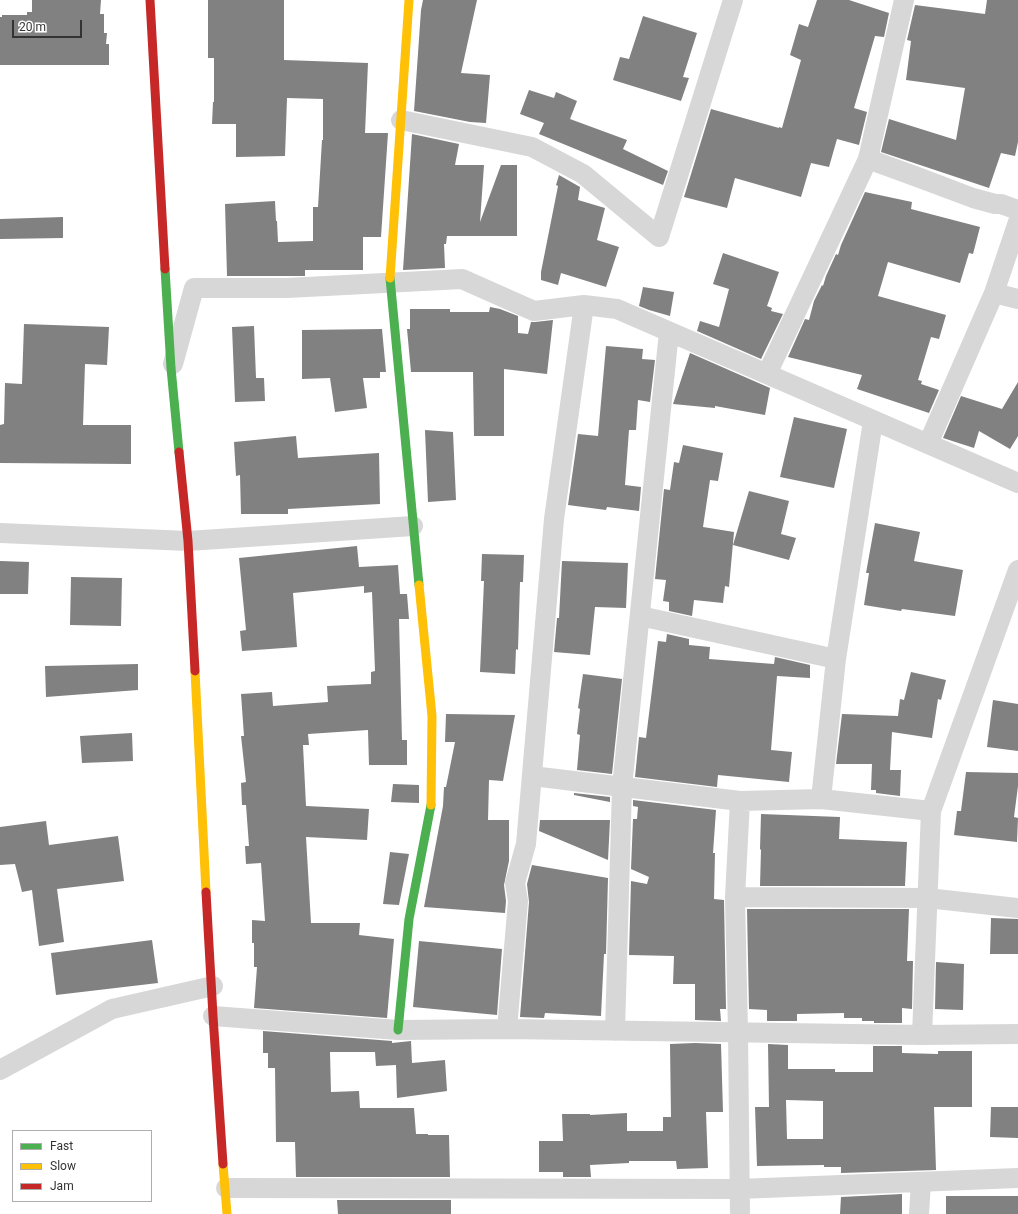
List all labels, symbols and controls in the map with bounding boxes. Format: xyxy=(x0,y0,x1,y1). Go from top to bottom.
scale bar xyxy=(14,12,84,38)
text: 20 m xyxy=(19,20,46,34)
legend xyxy=(12,1130,152,1202)
text: Fast xyxy=(50,1139,73,1153)
text: Slow xyxy=(50,1159,76,1173)
text: Jam xyxy=(50,1179,74,1193)

